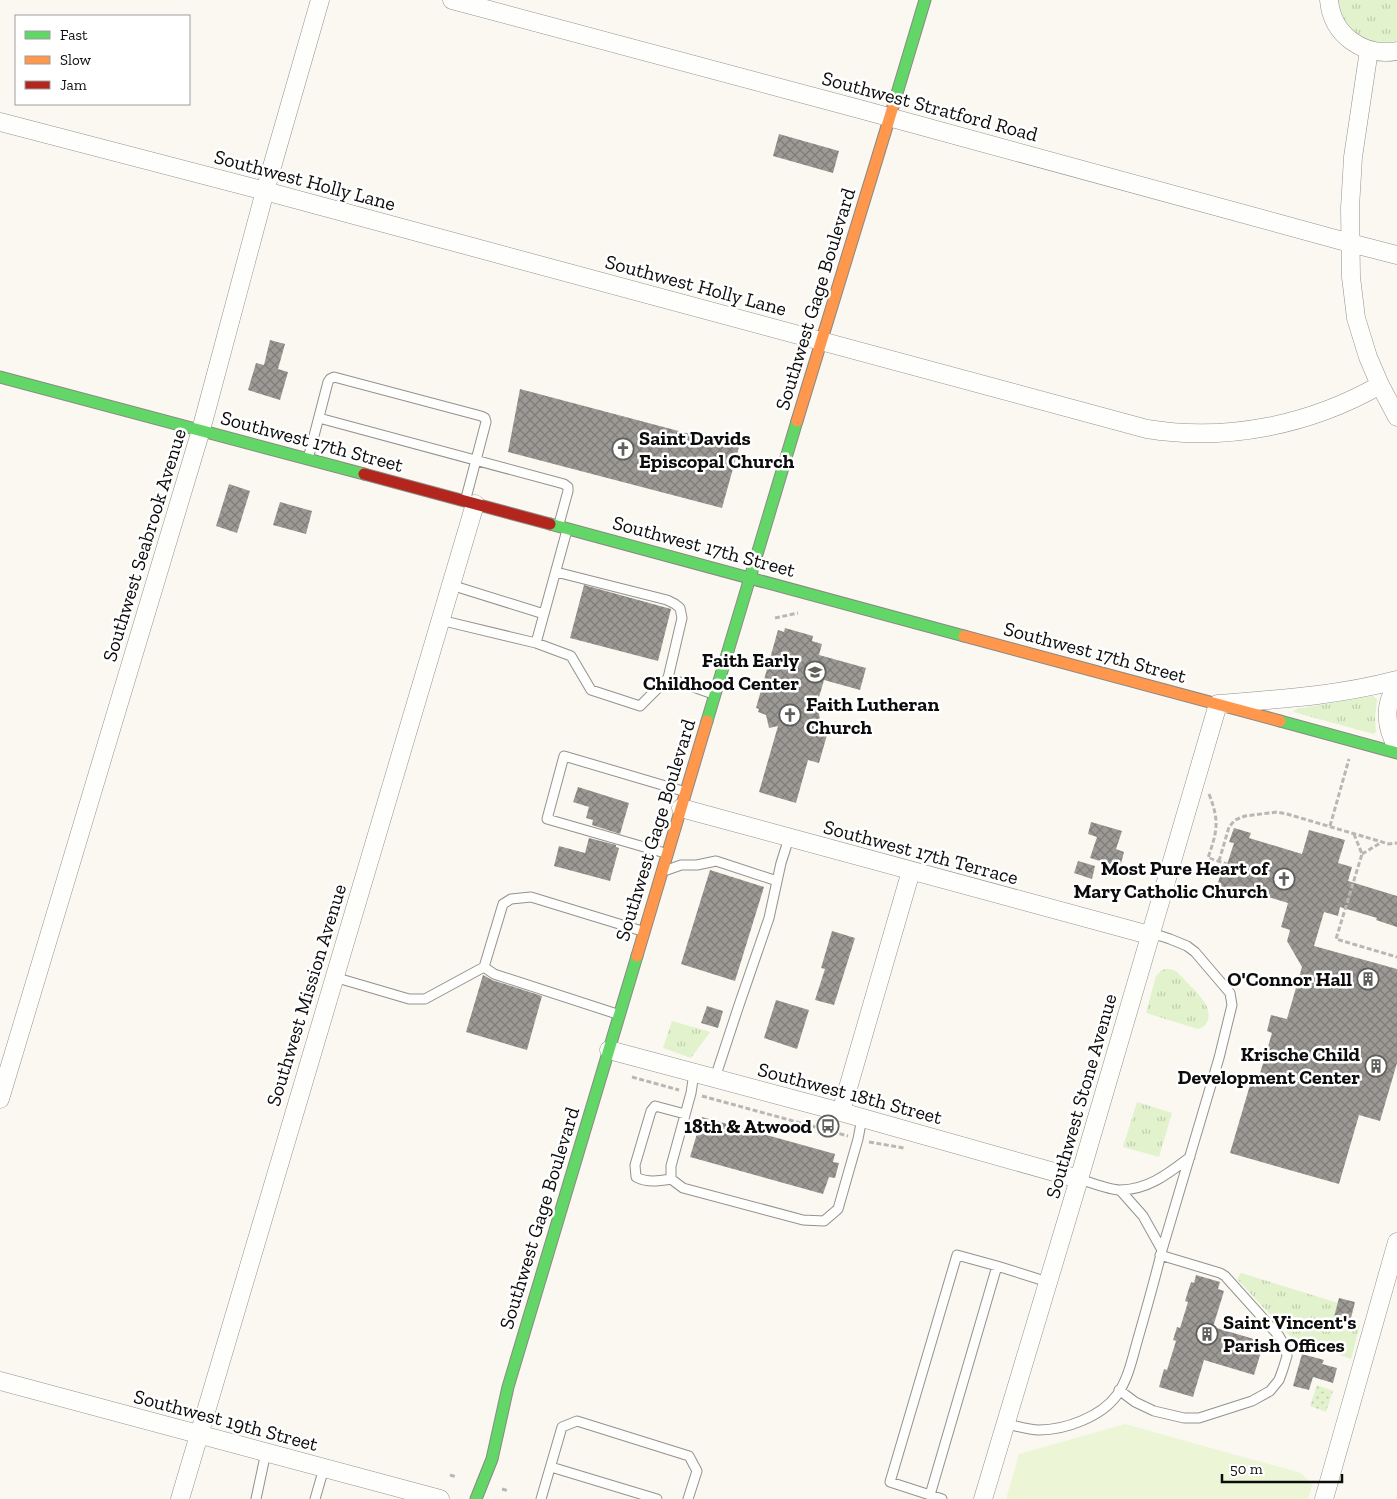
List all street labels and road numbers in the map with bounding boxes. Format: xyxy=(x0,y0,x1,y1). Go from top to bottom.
street label: Southwest Stratford Road xyxy=(819,66,1041,146)
street label: Southwest Holly Lane xyxy=(212,144,398,216)
street label: Southwest Gage Boulevard xyxy=(770,185,860,413)
street label: Southwest Holly Lane xyxy=(603,249,789,321)
street label: Southwest 17th Street xyxy=(218,405,406,477)
street label: Southwest Seabrook Avenue xyxy=(97,425,191,665)
street label: Southwest 17th Street xyxy=(610,510,798,582)
street label: Southwest 17th Street xyxy=(1001,616,1189,688)
street label: Southwest Gage Boulevard xyxy=(610,716,700,944)
street label: Southwest 17th Terrace xyxy=(821,814,1021,890)
street label: Southwest Mission Avenue xyxy=(261,881,351,1109)
street label: Southwest Stone Avenue xyxy=(1040,991,1122,1201)
street label: Southwest 18th Street xyxy=(755,1057,945,1129)
street label: Southwest Gage Boulevard xyxy=(494,1104,584,1332)
street label: Southwest 19th Street xyxy=(131,1384,321,1456)

